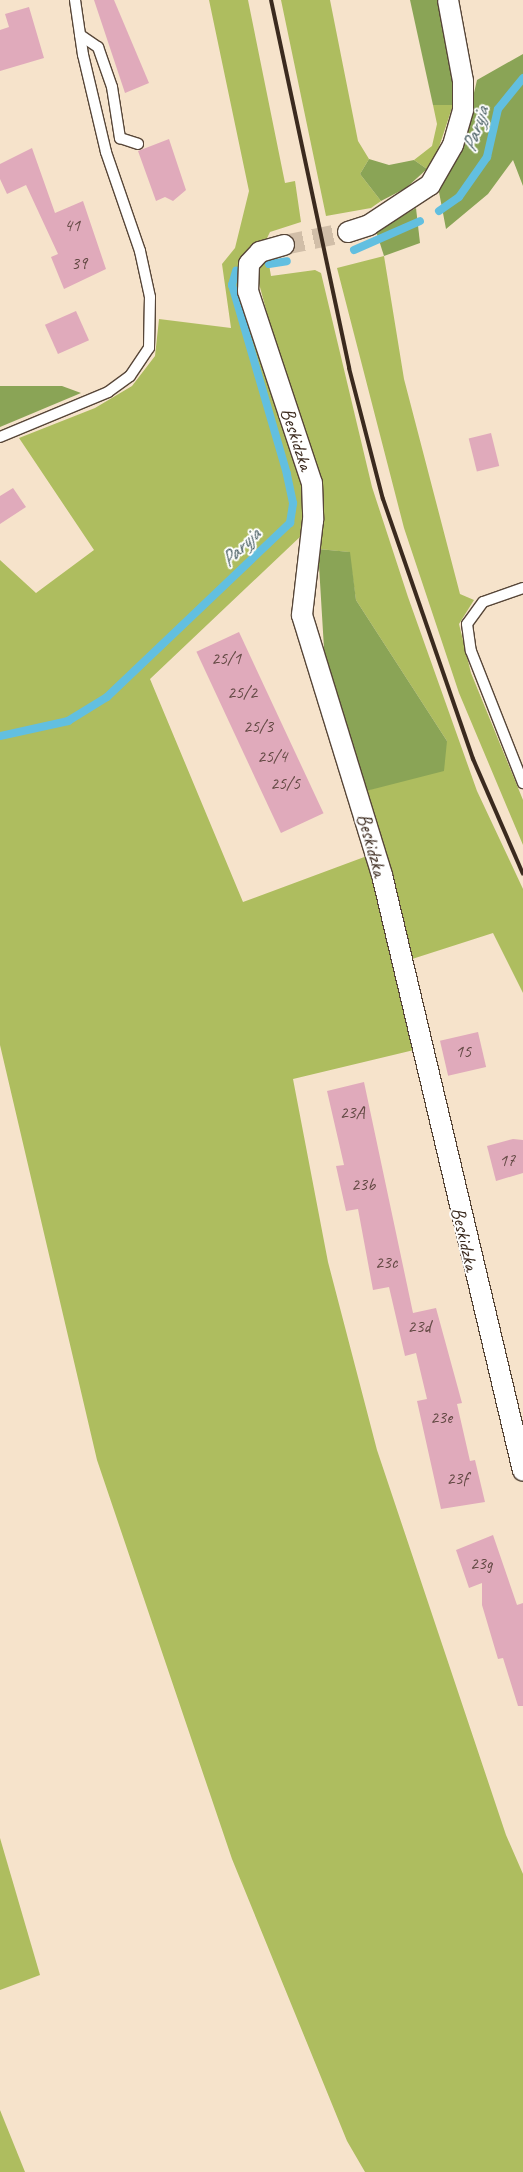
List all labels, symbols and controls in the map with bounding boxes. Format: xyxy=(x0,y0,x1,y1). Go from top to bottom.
water label: Paryja xyxy=(456,103,494,155)
house number: 41 xyxy=(64,214,80,236)
house number: 39 xyxy=(71,252,87,274)
street label: Beskidzka xyxy=(276,405,318,473)
water label: Paryja xyxy=(215,522,265,572)
house number: 25/1 xyxy=(211,647,241,669)
house number: 25/2 xyxy=(227,681,257,703)
house number: 25/3 xyxy=(243,715,273,737)
house number: 25/4 xyxy=(257,745,287,767)
house number: 25/5 xyxy=(270,772,300,794)
street label: Beskidzka xyxy=(352,811,392,879)
house number: 15 xyxy=(455,1040,471,1062)
house number: 23A xyxy=(339,1101,365,1123)
house number: 17 xyxy=(499,1149,515,1171)
house number: 23b xyxy=(351,1173,375,1195)
street label: Beskidzka xyxy=(446,1205,484,1273)
house number: 23c xyxy=(375,1251,397,1273)
house number: 23d xyxy=(407,1315,431,1337)
house number: 23e xyxy=(430,1406,452,1428)
house number: 23f xyxy=(446,1467,468,1489)
house number: 23g xyxy=(470,1552,492,1574)

